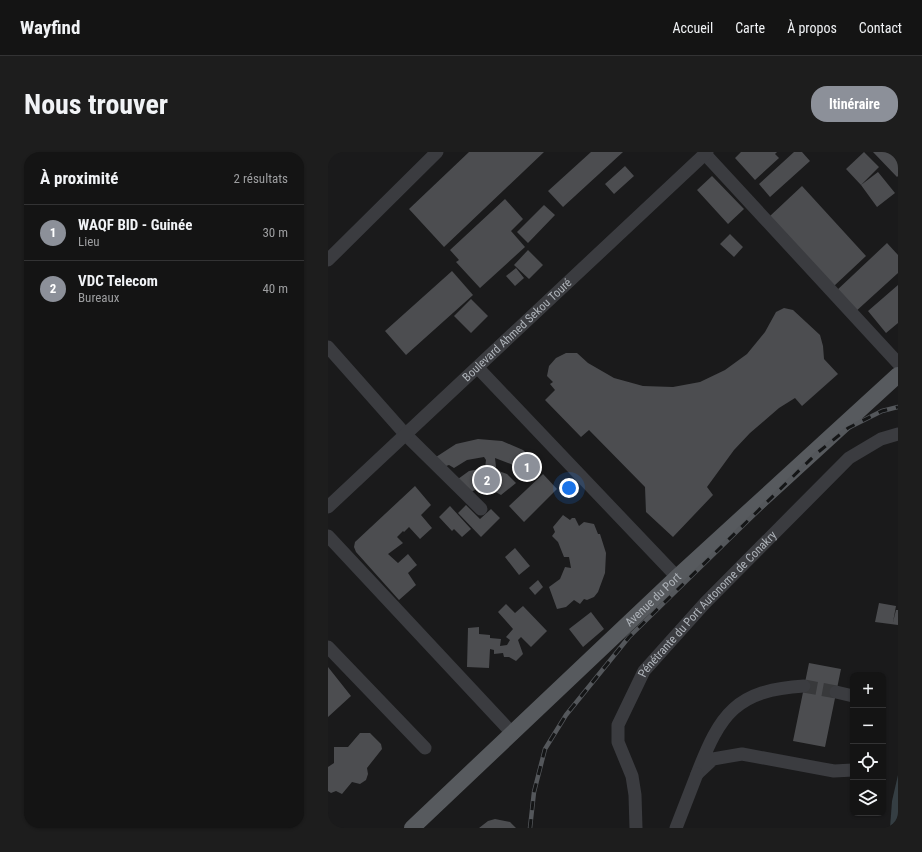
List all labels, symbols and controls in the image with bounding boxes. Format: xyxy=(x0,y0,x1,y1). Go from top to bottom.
text: Wayfind xyxy=(20,16,80,39)
text: Accueil xyxy=(672,20,713,36)
text: Carte xyxy=(735,20,765,36)
text: À propos xyxy=(787,20,837,36)
text: Contact xyxy=(859,20,902,36)
button: Itinéraire xyxy=(811,86,898,122)
text: Nous trouver xyxy=(24,88,168,121)
text: À proximité xyxy=(40,168,118,188)
text: 2 résultats xyxy=(234,171,288,186)
text: WAQF BID - Guinée xyxy=(78,216,192,234)
text: 1 xyxy=(50,225,56,240)
text: 30 m xyxy=(262,225,288,240)
text: Lieu xyxy=(78,234,100,249)
text: VDC Telecom xyxy=(78,272,158,290)
street label: Boulevard Ahmed Sekou Touré xyxy=(460,275,575,384)
text: 2 xyxy=(50,281,56,296)
text: 40 m xyxy=(262,281,288,296)
text: Bureaux xyxy=(78,290,120,305)
pin: 1 xyxy=(514,452,540,482)
pin: 2 xyxy=(474,465,500,495)
your location xyxy=(559,478,579,498)
street label: Pénétrante du Port Autonome de Conakry xyxy=(635,528,779,679)
street label: Avenue du Port xyxy=(622,570,684,630)
map controls xyxy=(850,672,886,816)
button: + xyxy=(850,672,886,708)
button: − xyxy=(850,708,886,744)
button: locate xyxy=(850,744,886,780)
button: layers xyxy=(850,780,886,816)

